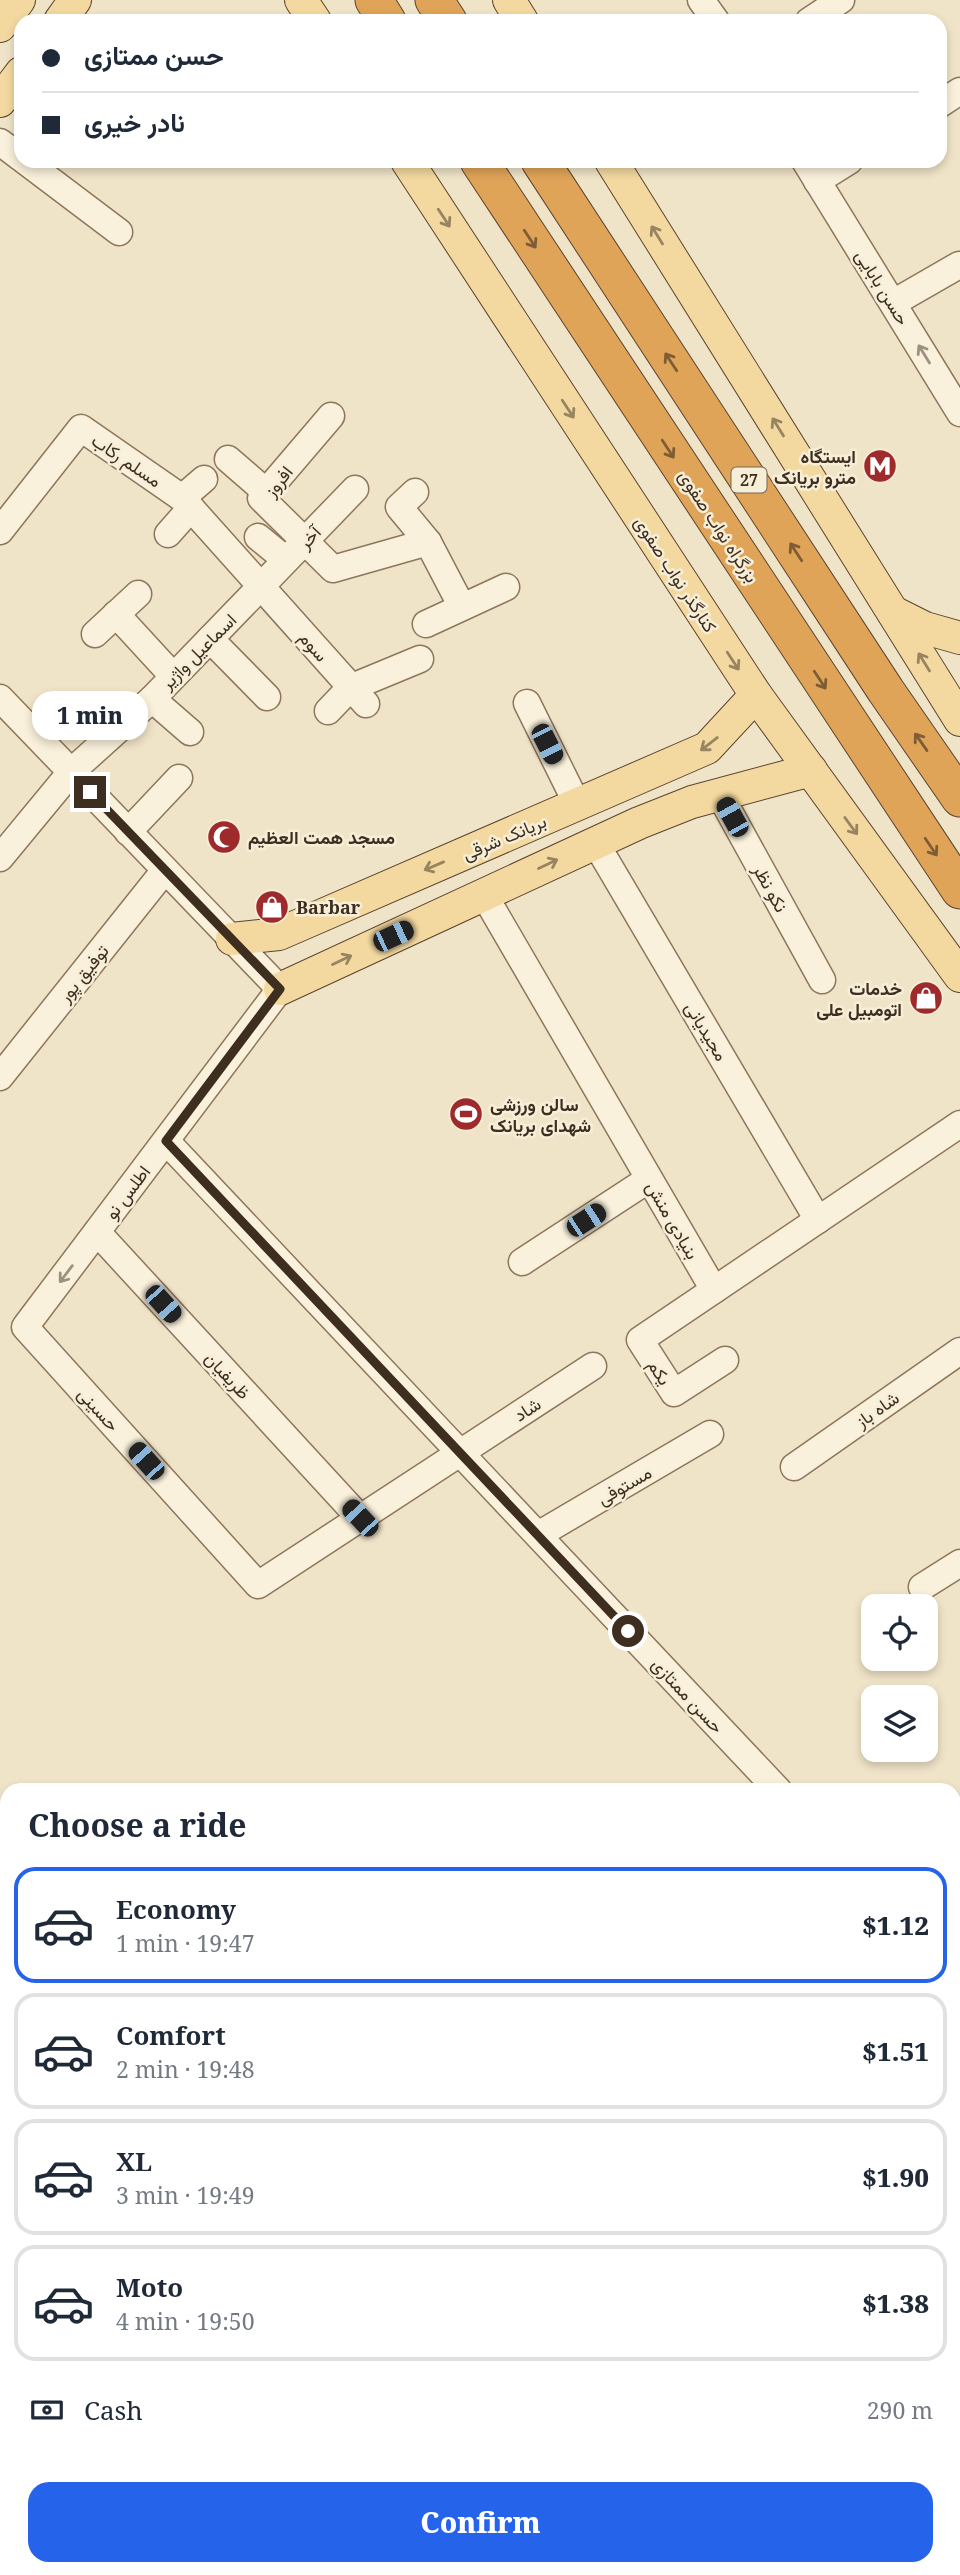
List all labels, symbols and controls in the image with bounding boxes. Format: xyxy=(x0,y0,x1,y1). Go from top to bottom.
text: حسن ممتازی xyxy=(84,37,224,73)
text: نادر خیری xyxy=(84,104,185,140)
one-way arrow xyxy=(437,208,451,227)
one-way arrow xyxy=(650,225,664,245)
one-way arrow xyxy=(523,228,537,248)
street label: حسن بابایی xyxy=(850,245,916,329)
one-way arrow xyxy=(917,345,931,365)
one-way arrow xyxy=(664,352,678,372)
one-way arrow xyxy=(562,398,576,418)
one-way arrow xyxy=(771,418,785,438)
street label: مسلم رکاب xyxy=(87,428,167,493)
one-way arrow xyxy=(662,439,676,459)
place label: ایستگاه مترو بریانک xyxy=(774,444,856,489)
metro station icon: ایستگاه مترو بریانک xyxy=(861,447,899,485)
street label: افروز xyxy=(258,461,298,502)
street label: بزرگراه نواب صفوی xyxy=(674,465,764,587)
road number: 27 xyxy=(732,467,766,492)
street label: کنارگذر نواب صفوی xyxy=(629,511,723,637)
street label: آخر xyxy=(292,519,327,554)
one-way arrow xyxy=(788,543,803,562)
street label: اسماعیل واژیر xyxy=(154,608,241,695)
street label: سوم xyxy=(293,626,334,667)
one-way arrow xyxy=(726,650,740,670)
one-way arrow xyxy=(917,653,931,673)
one-way arrow xyxy=(813,670,827,690)
callout: 1 min xyxy=(32,690,148,740)
text: 1 min xyxy=(57,699,123,731)
car xyxy=(529,721,566,767)
one-way arrow xyxy=(914,733,928,752)
one-way arrow xyxy=(699,736,718,751)
route end xyxy=(74,776,106,808)
car xyxy=(713,794,752,840)
street label: بریانک شرقی xyxy=(458,809,550,865)
one-way arrow xyxy=(844,816,858,835)
mosque icon: مسجد همت العظیم xyxy=(205,818,243,856)
place label: مسجد همت العظیم xyxy=(248,825,395,850)
one-way arrow xyxy=(923,837,938,856)
one-way arrow xyxy=(537,857,558,870)
street label: نکو نظر xyxy=(748,859,794,916)
one-way arrow xyxy=(424,861,445,874)
shop icon: Barbar xyxy=(253,888,291,926)
place label: Barbar xyxy=(296,895,361,919)
car xyxy=(370,918,417,954)
street label: توفیق پور xyxy=(52,939,114,1008)
one-way arrow xyxy=(331,953,352,966)
place label: خدمات اتومبیل علی xyxy=(816,976,902,1021)
shop icon: خدمات اتومبیل علی xyxy=(907,979,945,1017)
street label: مجیدیانی xyxy=(680,997,734,1065)
place label: سالن ورزشی شهدای بریانک xyxy=(490,1092,591,1137)
sports icon: سالن ورزشی شهدای بریانک xyxy=(447,1095,485,1133)
street label: اطلس نو xyxy=(99,1160,155,1224)
street label: بنیادی منش xyxy=(641,1177,705,1263)
car xyxy=(563,1200,610,1240)
one-way arrow xyxy=(58,1264,73,1282)
car xyxy=(142,1281,185,1327)
street label: ظریفیان xyxy=(200,1346,256,1404)
street label: یکم xyxy=(642,1354,677,1390)
street label: حسینی xyxy=(73,1382,125,1436)
street label: شاه باز xyxy=(850,1385,904,1433)
street label: شاد xyxy=(509,1391,545,1427)
car xyxy=(125,1438,168,1484)
street label: مستوفی xyxy=(592,1460,656,1510)
car xyxy=(338,1495,383,1541)
map controls xyxy=(861,1594,938,1762)
button: locate xyxy=(861,1594,938,1671)
route start xyxy=(612,1615,644,1647)
street label: حسن ممتازی xyxy=(647,1652,729,1738)
button: layers xyxy=(861,1685,938,1762)
text: Choose a ride xyxy=(28,1803,247,1846)
text: Economy xyxy=(116,1891,236,1927)
icon: car xyxy=(32,1894,95,1957)
text: $1.12 xyxy=(862,1907,929,1943)
text: 1 min · 19:47 xyxy=(116,1927,254,1959)
text: Comfort xyxy=(116,2017,226,2053)
icon: car xyxy=(32,2020,95,2083)
text: $1.51 xyxy=(862,2033,929,2069)
text: 2 min · 19:48 xyxy=(116,2053,254,2085)
text: XL xyxy=(116,2143,152,2179)
icon: car xyxy=(32,2146,95,2209)
text: $1.90 xyxy=(862,2159,929,2195)
text: 3 min · 19:49 xyxy=(116,2179,254,2211)
text: Moto xyxy=(116,2269,183,2305)
icon: car xyxy=(32,2272,95,2335)
text: $1.38 xyxy=(862,2285,929,2321)
text: 4 min · 19:50 xyxy=(116,2305,254,2337)
icon: cash xyxy=(28,2391,66,2429)
text: Cash xyxy=(84,2392,143,2428)
text: 290 m xyxy=(867,2394,933,2426)
button: Confirm xyxy=(28,2482,933,2562)

